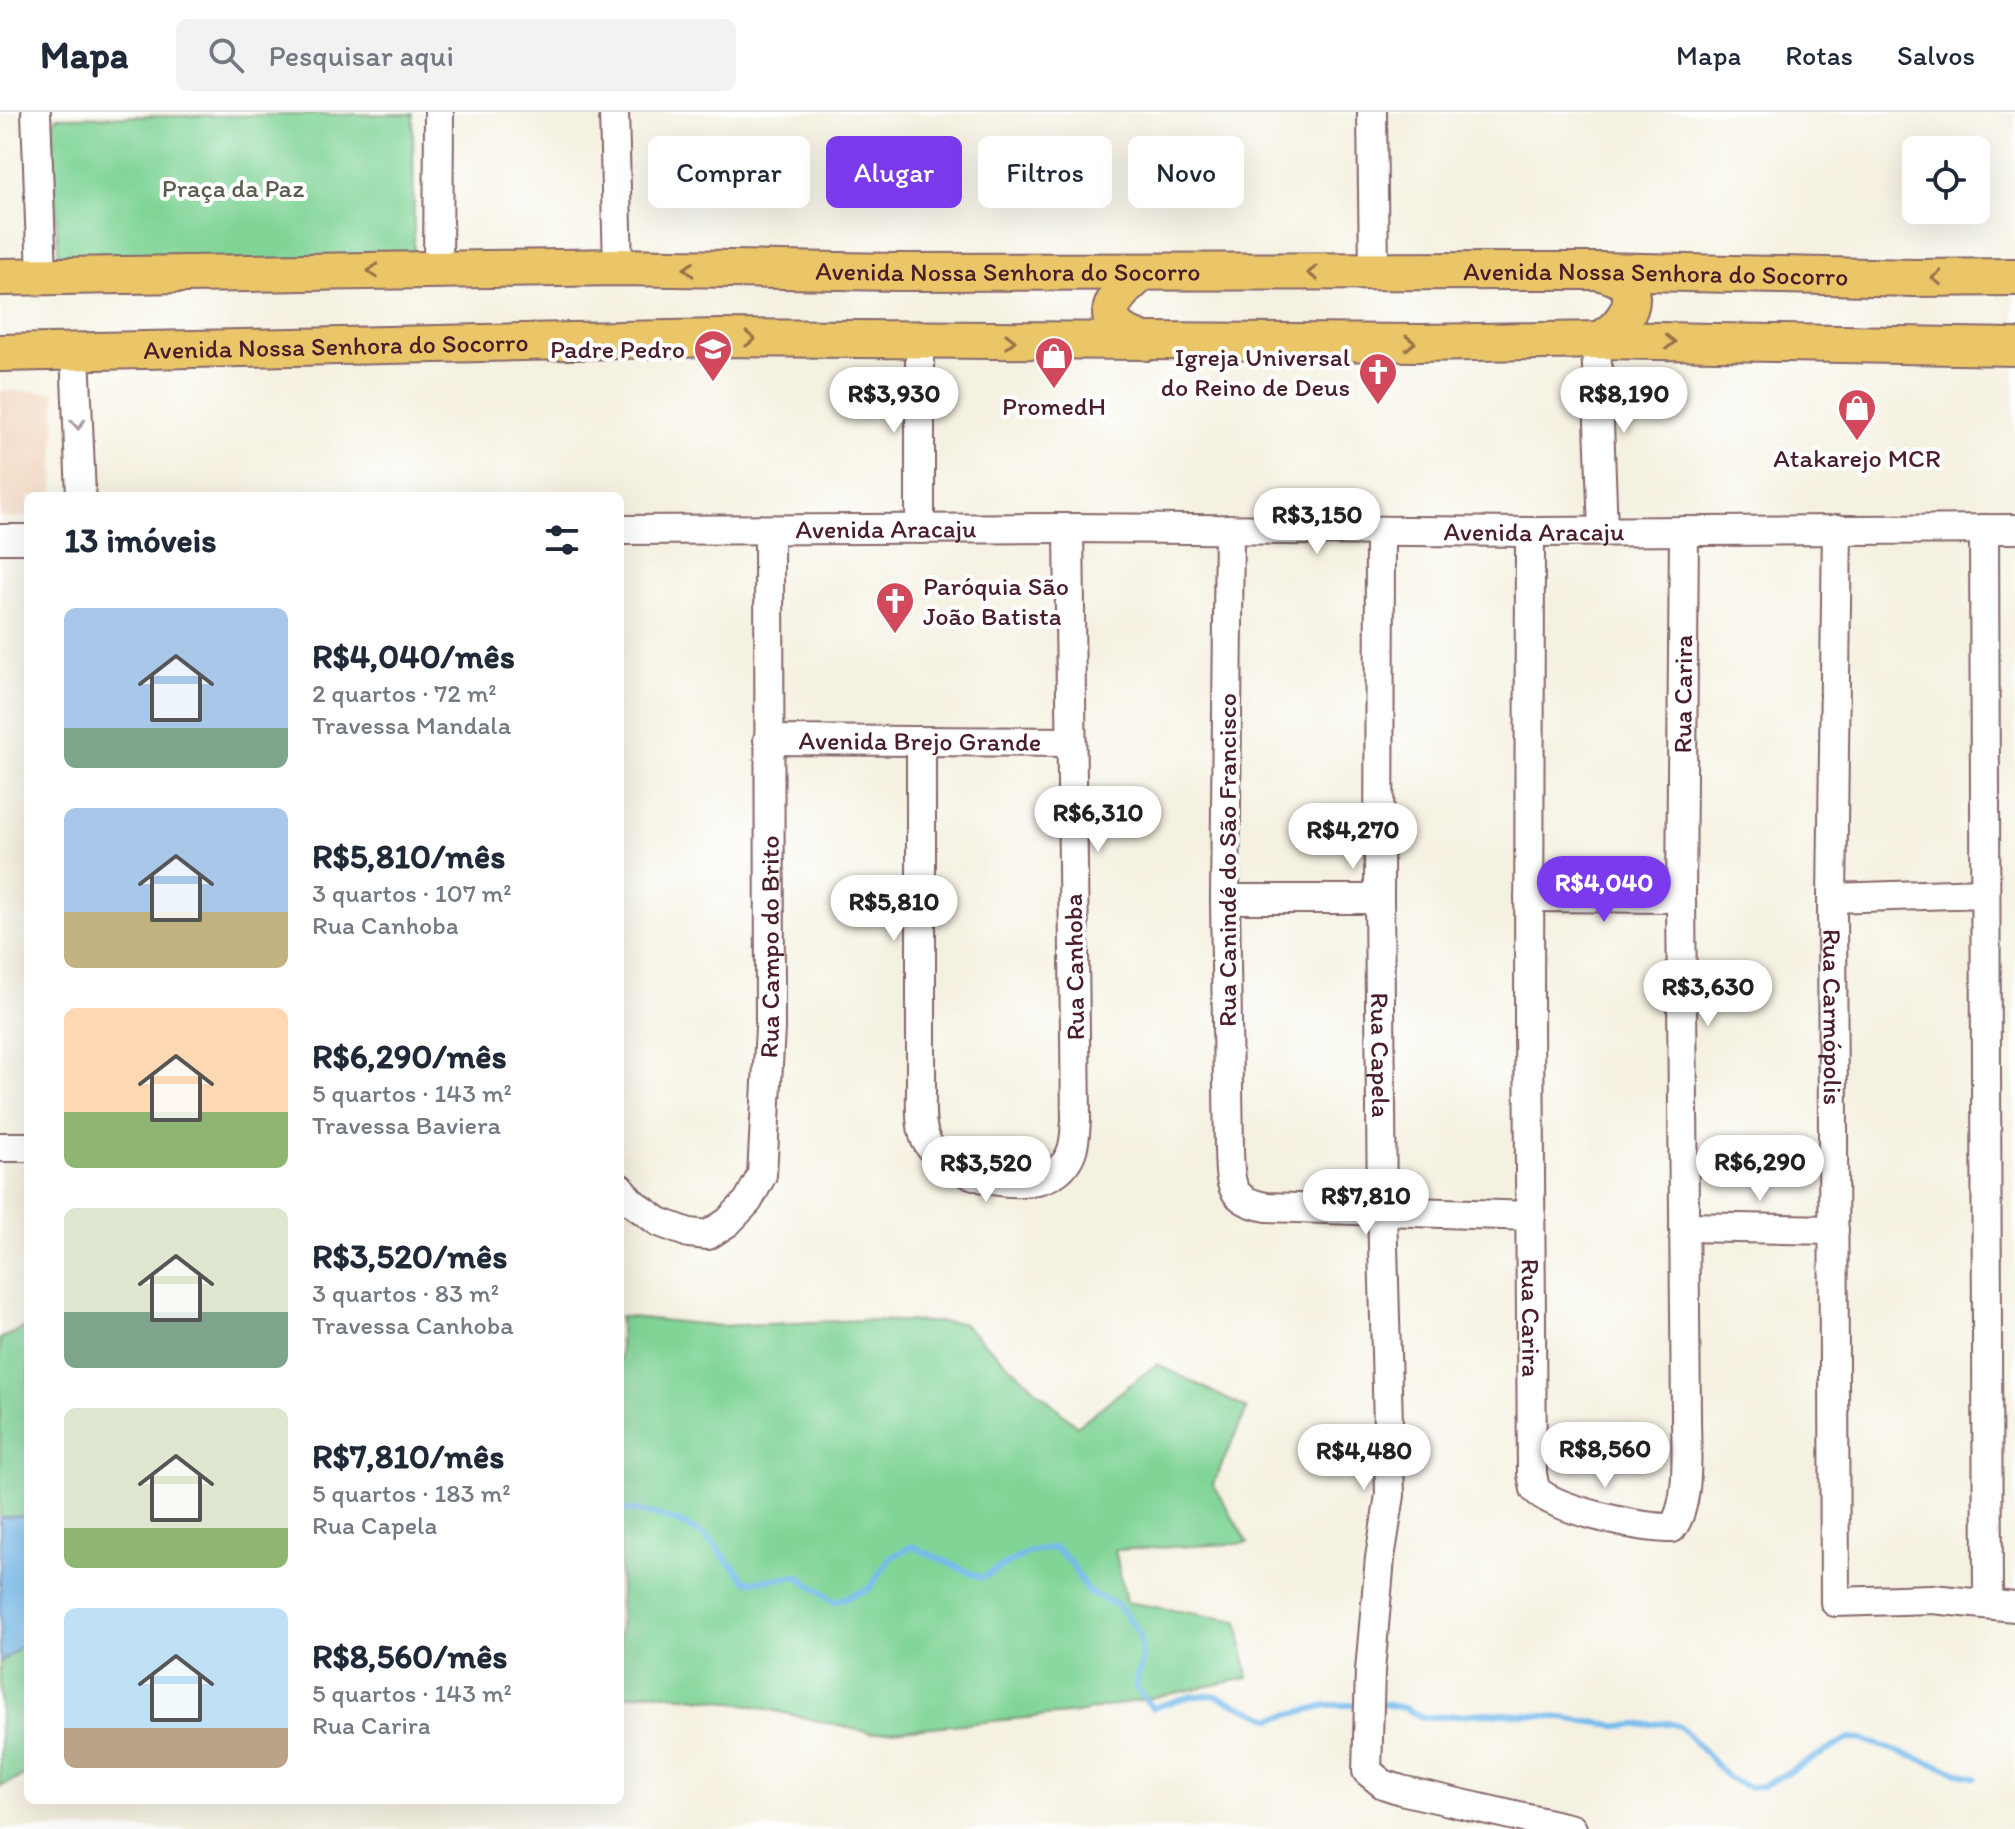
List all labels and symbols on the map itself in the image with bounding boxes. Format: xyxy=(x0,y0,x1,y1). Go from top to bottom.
park label: Praça da Paz xyxy=(162,172,304,204)
street label: Avenida Nossa Senhora do Socorro xyxy=(815,255,1200,288)
street label: Avenida Nossa Senhora do Socorro xyxy=(1463,255,1849,293)
one-way arrow xyxy=(682,260,695,278)
one-way arrow xyxy=(366,263,379,280)
one-way arrow xyxy=(1306,264,1319,281)
one-way arrow xyxy=(1930,269,1943,286)
street label: Avenida Nossa Senhora do Socorro xyxy=(143,326,529,366)
school or university icon: Padre Pedro xyxy=(692,328,734,383)
one-way arrow xyxy=(744,330,757,347)
one-way arrow xyxy=(1004,332,1017,350)
place label: Padre Pedro xyxy=(550,333,685,365)
one-way arrow xyxy=(1664,333,1677,350)
one-way arrow xyxy=(1404,334,1417,351)
shop icon: PromedH xyxy=(1033,335,1075,390)
place label: Igreja Universal do Reino de Deus xyxy=(1161,341,1350,403)
church icon: Igreja Universal do Reino de Deus xyxy=(1357,351,1399,406)
pin: R$3,930 xyxy=(820,367,968,435)
pin: R$8,190 xyxy=(1550,367,1698,435)
shop icon: Atakarejo MCR xyxy=(1836,387,1878,442)
place label: PromedH xyxy=(1002,390,1106,422)
one-way arrow xyxy=(70,418,87,431)
place label: Atakarejo MCR xyxy=(1773,442,1941,474)
pin: R$3,150 xyxy=(1243,488,1391,556)
street label: Avenida Aracaju xyxy=(796,512,976,545)
street label: Avenida Aracaju xyxy=(1443,515,1624,548)
place label: Paróquia São João Batista xyxy=(923,570,1069,632)
church icon: Paróquia São João Batista xyxy=(874,580,916,635)
street label: Rua Carira xyxy=(1666,635,1699,754)
street label: Rua Canindé do São Francisco xyxy=(1211,693,1243,1027)
street label: Avenida Brejo Grande xyxy=(799,724,1041,758)
pin: R$6,310 xyxy=(1024,786,1172,854)
pin: R$4,270 xyxy=(1279,803,1427,871)
street label: Rua Campo do Brito xyxy=(752,835,786,1059)
pin: R$4,040 xyxy=(1530,856,1678,924)
pin: R$5,810 xyxy=(820,875,968,943)
street label: Rua Canhoba xyxy=(1057,893,1091,1041)
street label: Rua Carmópolis xyxy=(1816,929,1849,1105)
pin: R$3,630 xyxy=(1634,960,1782,1028)
street label: Rua Capela xyxy=(1364,992,1397,1118)
pin: R$6,290 xyxy=(1686,1135,1834,1203)
pin: R$3,520 xyxy=(912,1136,1060,1204)
pin: R$7,810 xyxy=(1292,1169,1440,1237)
street label: Rua Carira xyxy=(1515,1259,1547,1378)
pin: R$8,560 xyxy=(1531,1422,1679,1490)
pin: R$4,480 xyxy=(1290,1424,1438,1492)

